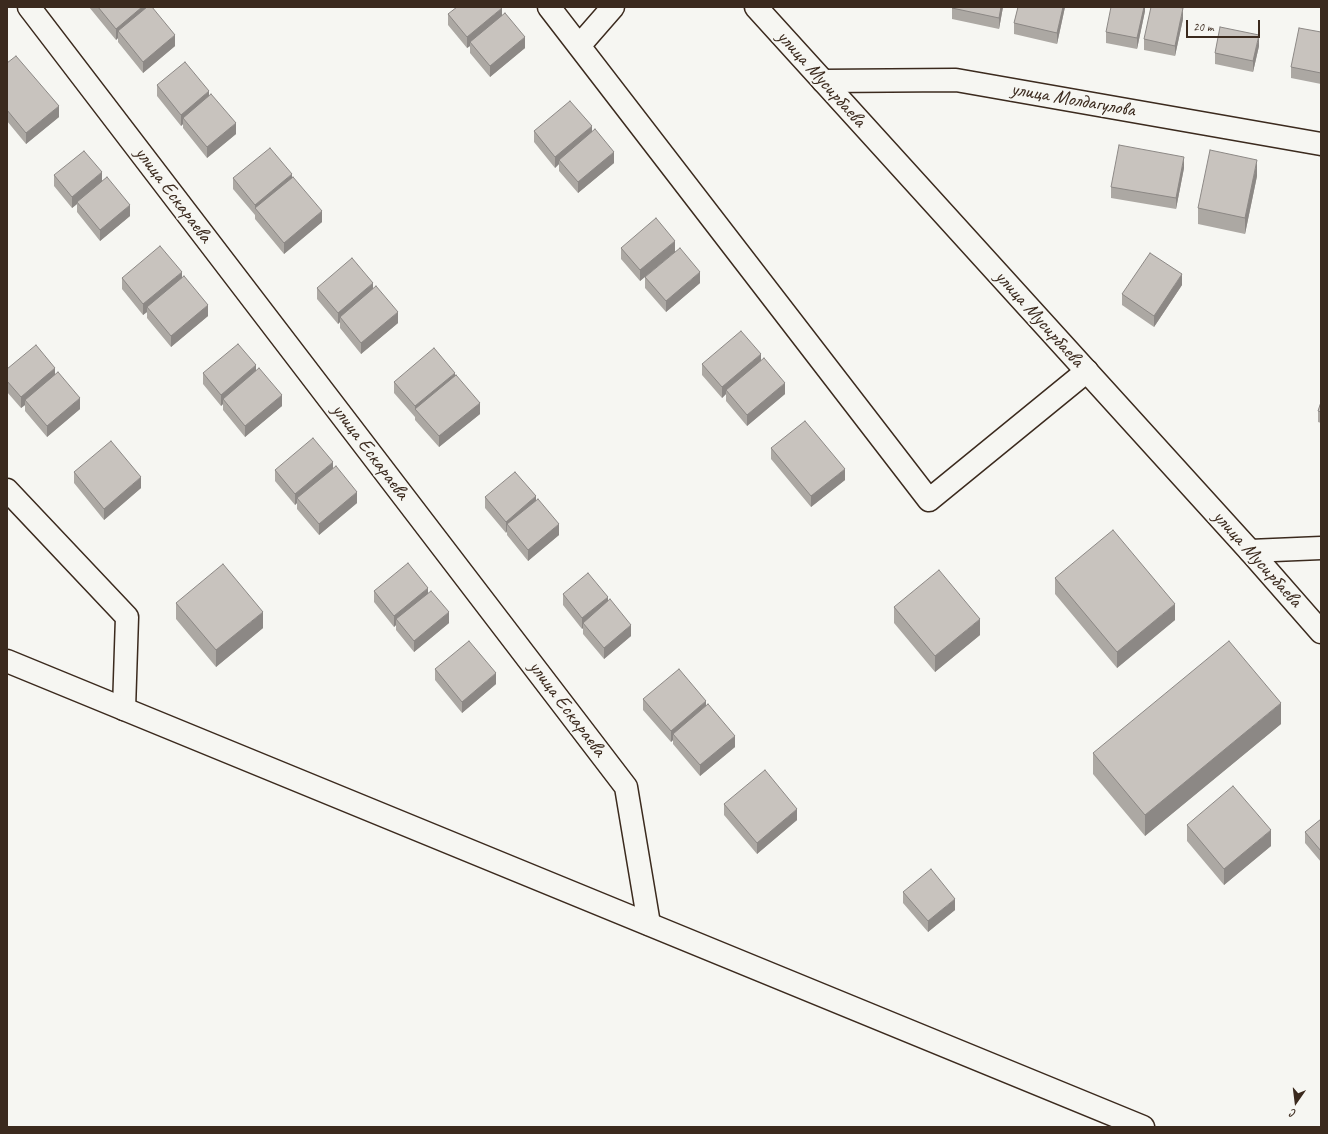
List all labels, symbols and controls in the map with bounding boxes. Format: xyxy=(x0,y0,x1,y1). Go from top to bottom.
scale bar xyxy=(1188,12,1262,38)
text: 20 m xyxy=(1193,19,1213,35)
street label: улица Мусирбаева xyxy=(771,26,871,132)
street label: улица Молдагулова xyxy=(1009,77,1137,123)
street label: улица Ескараева xyxy=(129,142,217,248)
street label: улица Мусирбаева xyxy=(989,266,1089,372)
street label: улица Ескараева xyxy=(326,399,414,505)
street label: улица Мусирбаева xyxy=(1207,506,1307,612)
street label: улица Ескараева xyxy=(523,656,611,762)
north arrow xyxy=(1276,1082,1316,1122)
text: С xyxy=(1289,1106,1297,1121)

